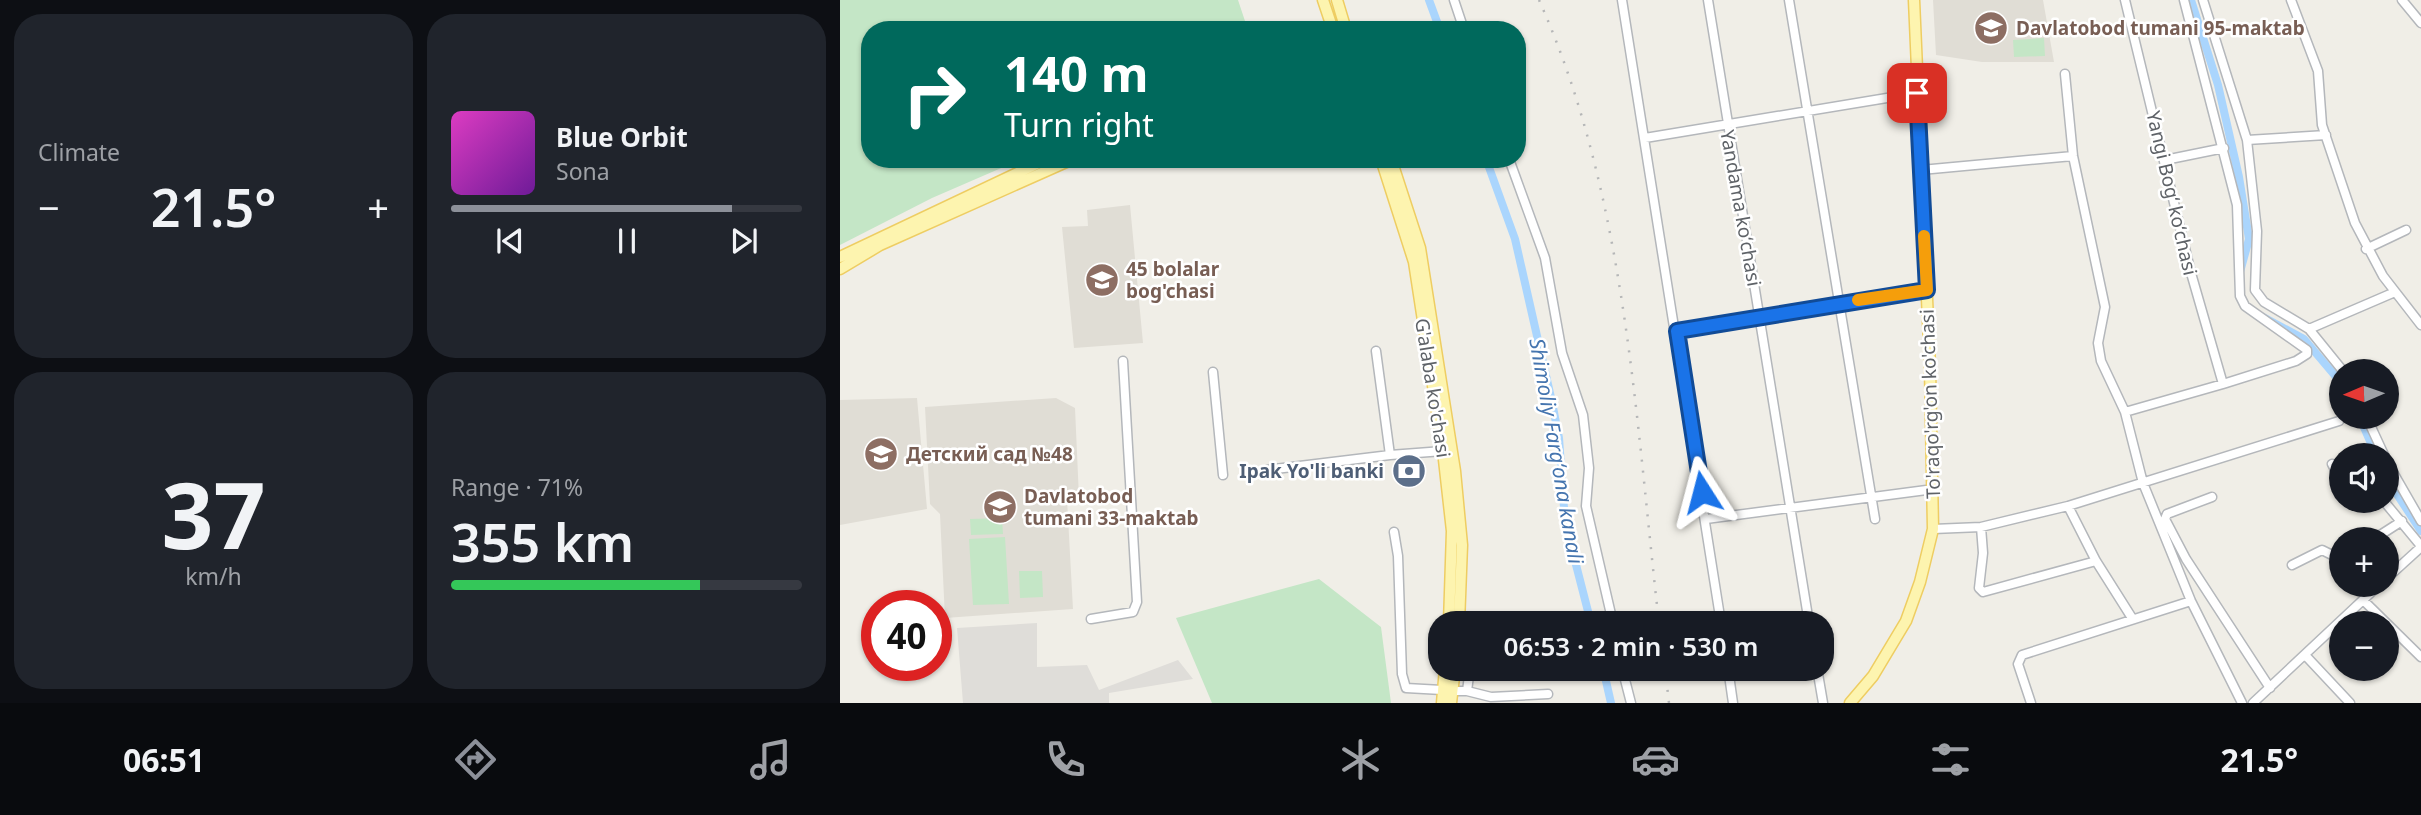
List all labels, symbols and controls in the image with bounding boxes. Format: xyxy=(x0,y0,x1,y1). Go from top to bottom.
school or university icon: Davlatobod tumani 95-maktab xyxy=(1972,9,2010,47)
place label: Davlatobod tumani 95-maktab xyxy=(2016,15,2305,41)
text: 140 m xyxy=(1004,40,1149,106)
icon: right xyxy=(889,49,980,140)
pin xyxy=(1887,63,1947,123)
icon: arrive xyxy=(1898,74,1936,112)
text: Turn right xyxy=(1004,103,1154,146)
street label: Yangi Bogʻ koʻchasi xyxy=(2140,108,2204,278)
text: Blue Orbit xyxy=(556,119,688,155)
street label: Yandama koʻchasi xyxy=(1714,128,1768,288)
text: Climate xyxy=(38,136,120,168)
text: Sona xyxy=(556,155,610,187)
text: 21.5° xyxy=(151,171,276,242)
text: − xyxy=(38,181,60,233)
text: + xyxy=(367,181,389,233)
icon: previous xyxy=(491,222,529,260)
icon: pause xyxy=(608,222,646,260)
icon: next xyxy=(725,222,763,260)
place label: 45 bolalar bog'chasi xyxy=(1126,256,1220,304)
school or university icon: 45 bolalar bog'chasi xyxy=(1083,261,1121,299)
street label: To'raqo'rg'on ko'chasi xyxy=(1914,309,1946,499)
street label: G'alaba ko'chasi xyxy=(1409,316,1457,460)
water label: Shimoliy Fargʻona kanali xyxy=(1523,336,1591,567)
north arrow xyxy=(2329,359,2399,429)
map controls xyxy=(2329,359,2399,681)
school or university icon: Детский сад №48 xyxy=(862,435,900,473)
place label: Детский сад №48 xyxy=(906,441,1073,467)
button: sound xyxy=(2329,443,2399,513)
text: 37 xyxy=(161,452,266,576)
bank icon: Ipak Yo'li banki xyxy=(1390,452,1428,490)
position arrow xyxy=(1665,455,1739,529)
place label: Ipak Yo'li banki xyxy=(1239,458,1384,484)
text: Range · 71% xyxy=(451,471,583,503)
place label: Davlatobod tumani 33-maktab xyxy=(1024,483,1199,531)
school or university icon: Davlatobod tumani 33-maktab xyxy=(981,488,1019,526)
text: 355 km xyxy=(451,506,634,577)
button: + xyxy=(2329,527,2399,597)
text: km/h xyxy=(185,560,242,592)
speed limit sign: 40 xyxy=(861,590,952,681)
button: − xyxy=(2329,611,2399,681)
text: 06:53 · 2 min · 530 m xyxy=(1504,628,1758,664)
icon: directions xyxy=(451,735,500,784)
icon: music xyxy=(746,735,795,784)
icon: phone xyxy=(1041,735,1090,784)
icon: climate xyxy=(1336,735,1385,784)
icon: car xyxy=(1631,735,1680,784)
icon: filters xyxy=(1926,735,1975,784)
text: 06:51 xyxy=(123,738,205,781)
text: 21.5° xyxy=(2221,738,2298,781)

